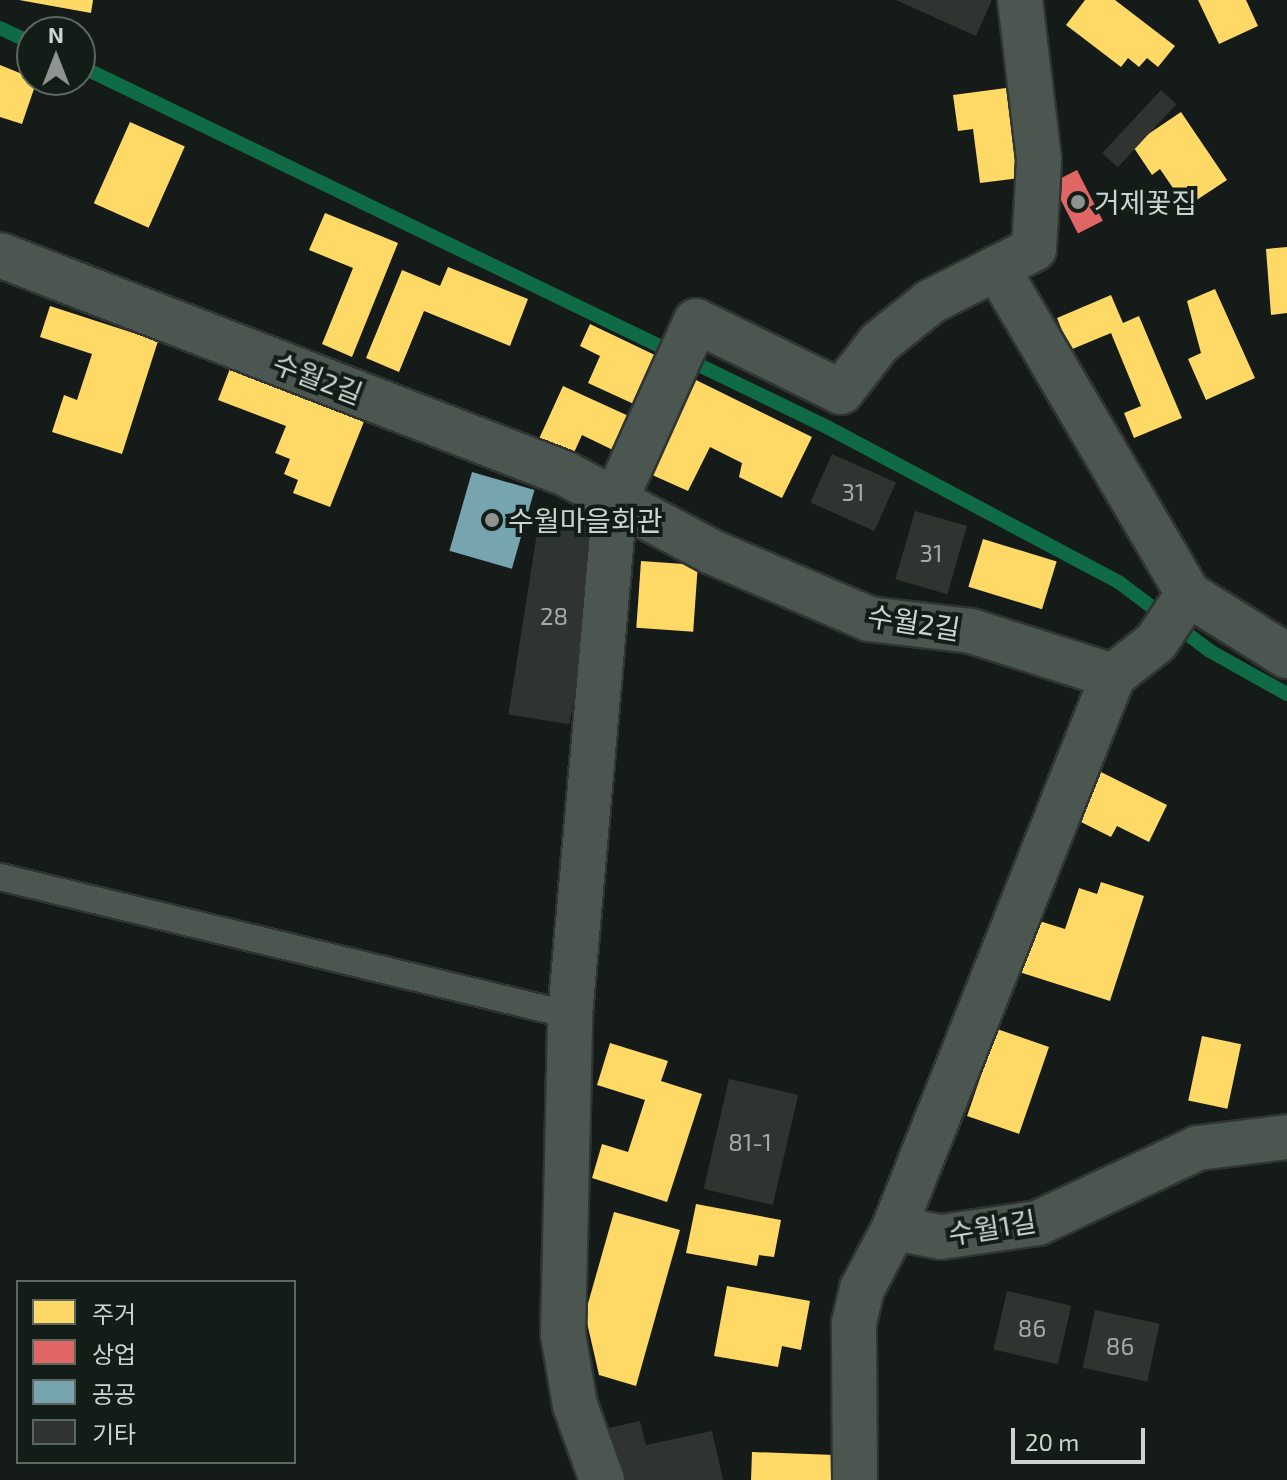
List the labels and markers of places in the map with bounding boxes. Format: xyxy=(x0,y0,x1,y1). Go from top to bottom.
place label: 거제꽃집 xyxy=(1094,185,1197,219)
marker: 거제꽃집 xyxy=(1069,193,1087,211)
place label: 수월마을회관 xyxy=(508,503,663,537)
marker: 수월마을회관 xyxy=(483,511,501,529)

